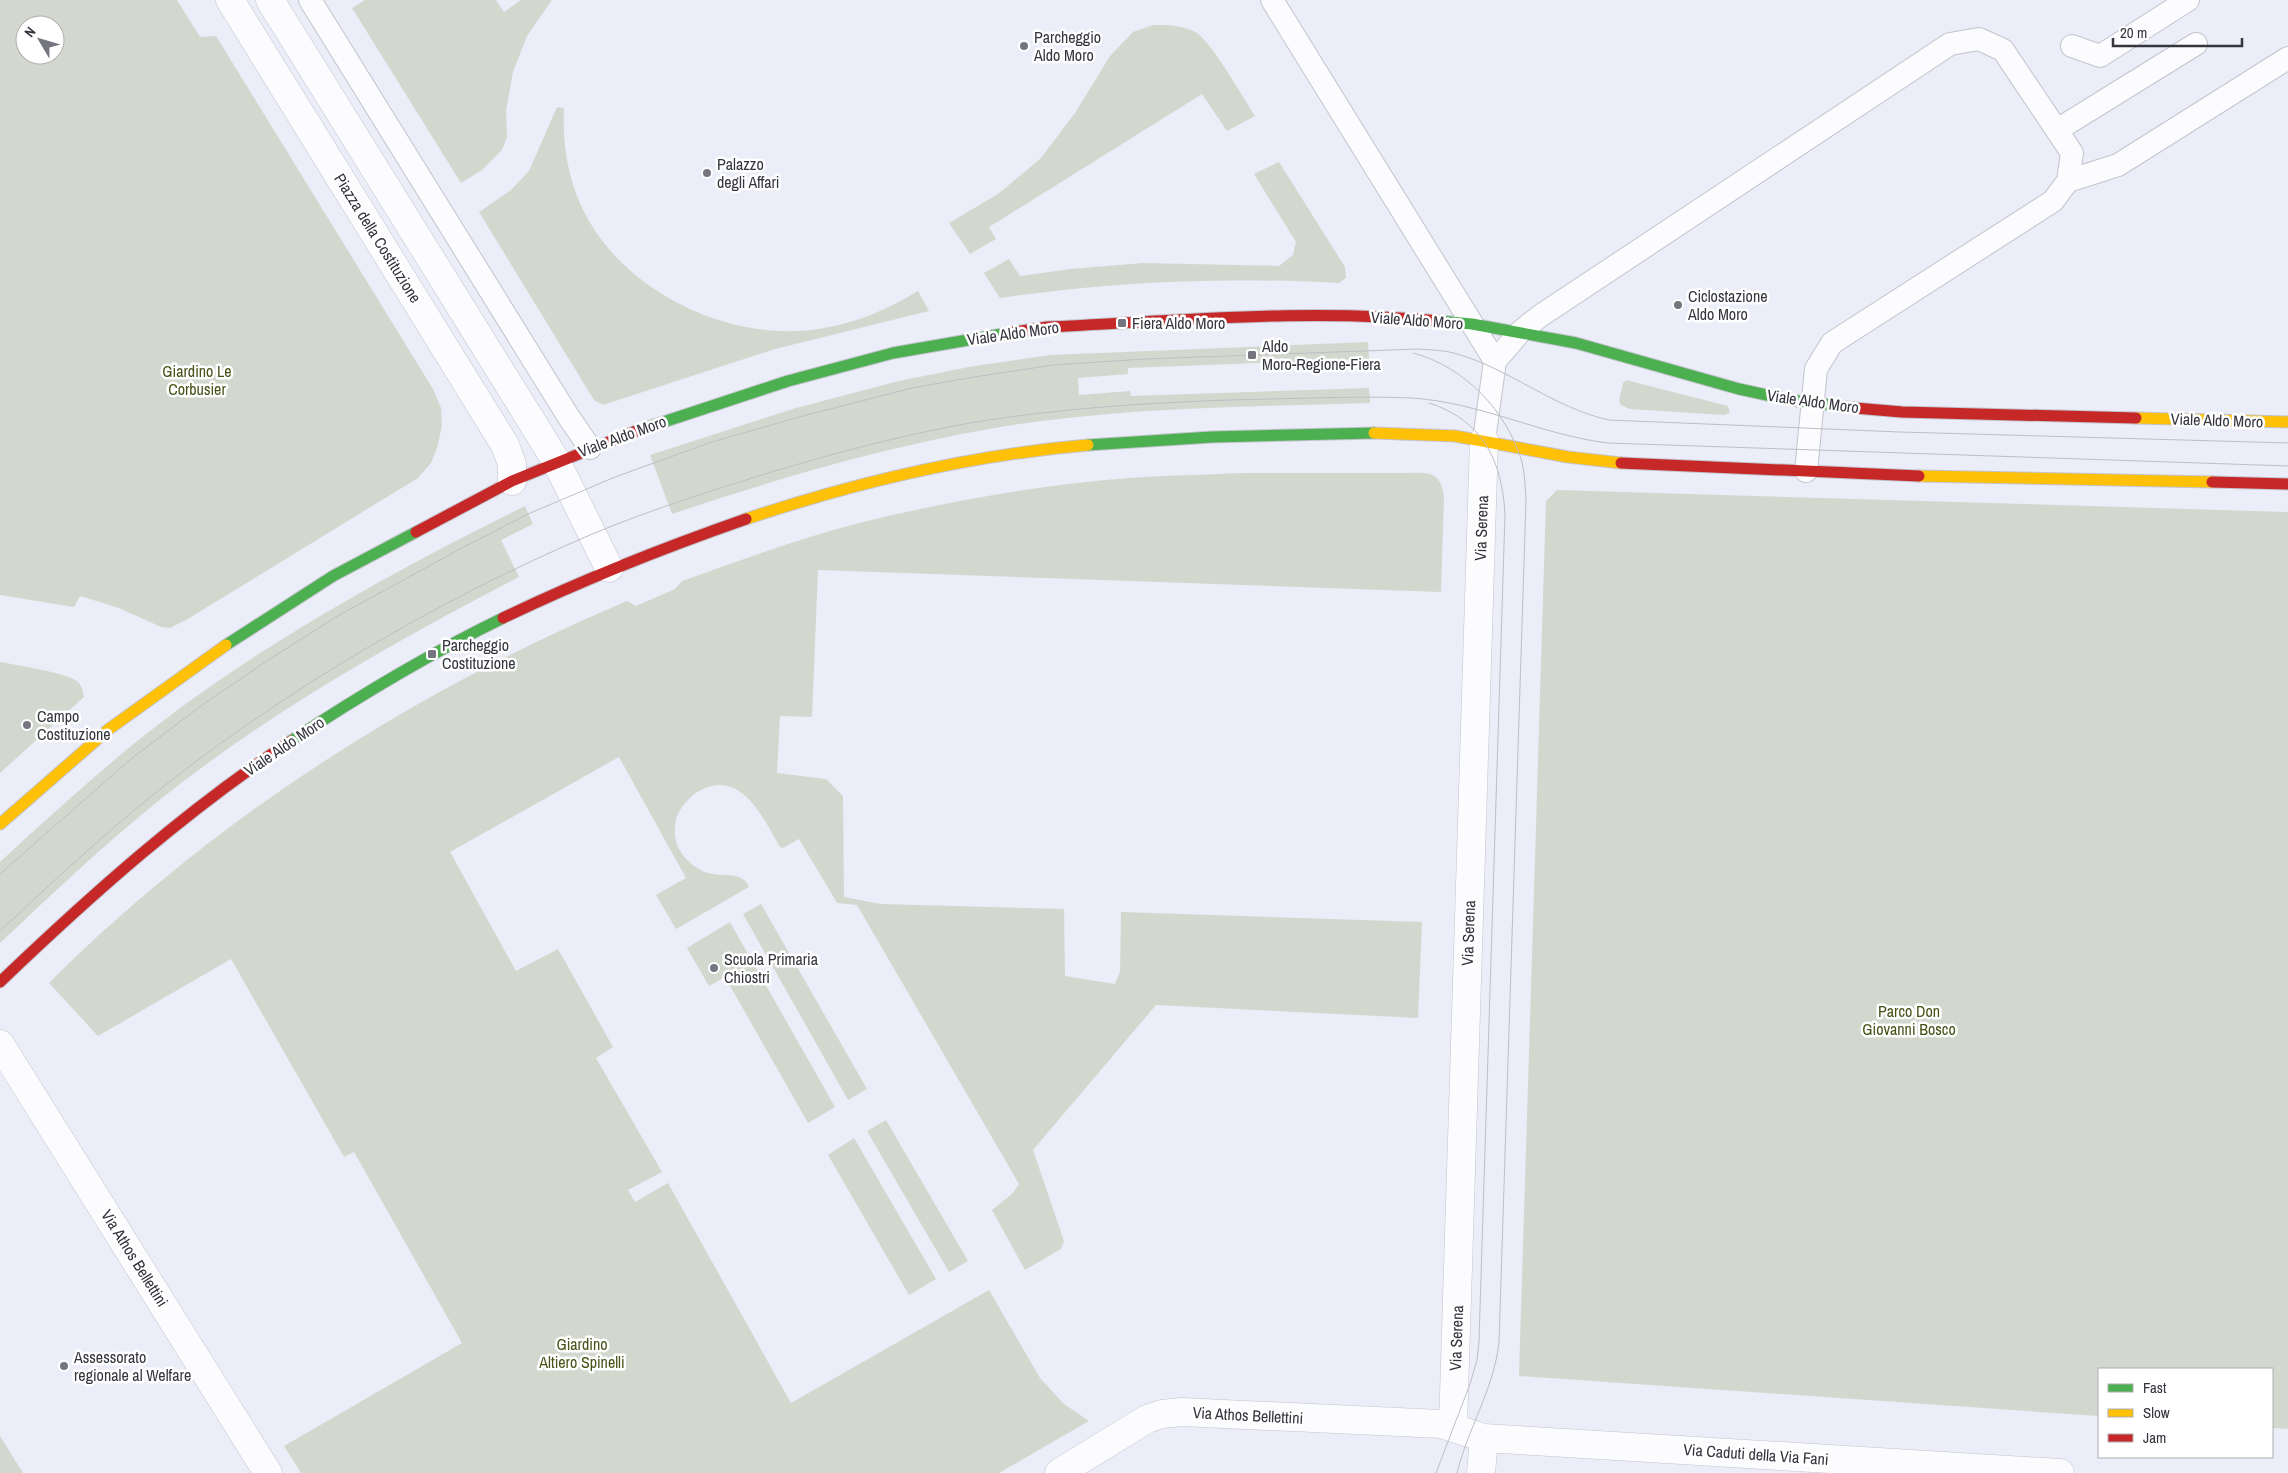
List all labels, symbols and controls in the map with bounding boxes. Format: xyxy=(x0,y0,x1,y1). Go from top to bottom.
north arrow xyxy=(15,15,65,65)
scale bar xyxy=(2113,15,2242,47)
text: 20 m xyxy=(2120,22,2147,43)
text: N xyxy=(20,23,39,41)
place label: Parcheggio Aldo Moro xyxy=(1033,26,1101,66)
marker: Parcheggio Aldo Moro xyxy=(1018,40,1030,52)
place label: Palazzo degli Affari xyxy=(717,153,780,193)
marker: Palazzo degli Affari xyxy=(701,167,713,179)
street label: Piazza della Costituzione xyxy=(329,169,427,307)
place label: Ciclostazione Aldo Moro xyxy=(1687,285,1768,325)
marker: Ciclostazione Aldo Moro xyxy=(1672,299,1684,311)
street label: Viale Aldo Moro xyxy=(1370,306,1464,334)
place label: Fiera Aldo Moro xyxy=(1132,312,1225,334)
street label: Viale Aldo Moro xyxy=(966,316,1060,350)
marker: Fiera Aldo Moro xyxy=(1116,317,1128,329)
place label: Aldo Moro-Regione-Fiera xyxy=(1261,335,1382,375)
marker: Aldo Moro-Regione-Fiera xyxy=(1246,349,1258,361)
park label: Giardino Le Corbusier xyxy=(162,360,232,400)
street label: Viale Aldo Moro xyxy=(1766,384,1860,418)
street label: Viale Aldo Moro xyxy=(2170,407,2264,433)
street label: Viale Aldo Moro xyxy=(575,410,669,462)
street label: Via Serena xyxy=(1469,494,1493,561)
place label: Parcheggio Costituzione xyxy=(442,634,516,674)
marker: Parcheggio Costituzione xyxy=(426,648,438,660)
place label: Campo Costituzione xyxy=(37,705,111,745)
street label: Viale Aldo Moro xyxy=(240,711,328,781)
marker: Campo Costituzione xyxy=(21,719,33,731)
street label: Via Serena xyxy=(1456,899,1480,966)
place label: Scuola Primaria Chiostri xyxy=(724,948,819,988)
marker: Scuola Primaria Chiostri xyxy=(708,962,720,974)
park label: Parco Don Giovanni Bosco xyxy=(1862,1000,1956,1040)
street label: Via Athos Bellettini xyxy=(96,1205,174,1311)
street label: Via Serena xyxy=(1444,1304,1468,1371)
park label: Giardino Altiero Spinelli xyxy=(538,1333,625,1373)
place label: Assessorato regionale al Welfare xyxy=(73,1346,191,1386)
marker: Assessorato regionale al Welfare xyxy=(58,1360,70,1372)
legend xyxy=(2098,1368,2273,1458)
text: Fast xyxy=(2143,1377,2167,1398)
street label: Via Athos Bellettini xyxy=(1192,1401,1304,1429)
text: Slow xyxy=(2143,1402,2170,1423)
text: Jam xyxy=(2143,1427,2166,1448)
street label: Via Caduti della Via Fani xyxy=(1683,1438,1829,1470)

